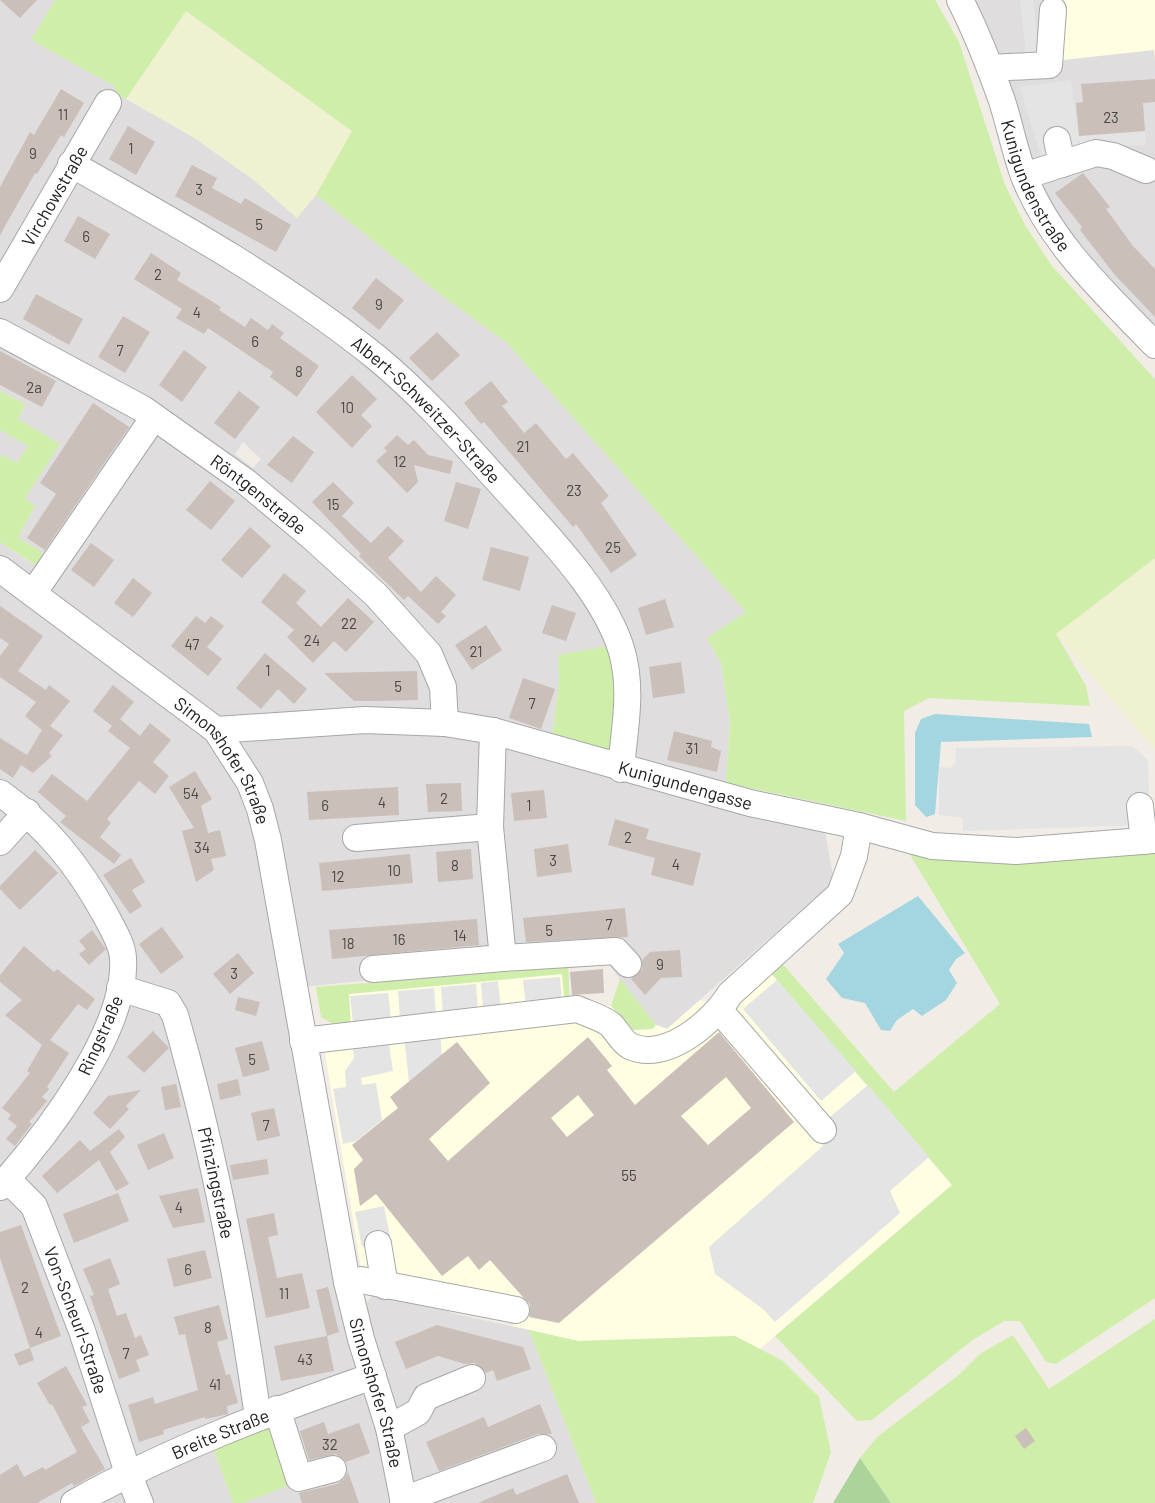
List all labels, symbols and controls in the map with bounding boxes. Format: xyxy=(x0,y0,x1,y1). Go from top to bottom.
house number: 11 xyxy=(58,105,68,123)
house number: 23 xyxy=(1103,108,1119,126)
street label: Kunigundenstraße xyxy=(997,117,1076,256)
house number: 1 xyxy=(128,139,134,157)
street label: Virchowstraße xyxy=(16,141,92,250)
house number: 9 xyxy=(29,144,37,162)
house number: 3 xyxy=(195,180,203,198)
house number: 5 xyxy=(255,215,263,233)
house number: 6 xyxy=(82,227,90,245)
house number: 2 xyxy=(154,265,162,283)
house number: 9 xyxy=(375,295,383,313)
house number: 4 xyxy=(193,303,201,321)
street label: Albert-Schweitzer-Straße xyxy=(347,331,506,488)
house number: 6 xyxy=(251,332,259,350)
house number: 7 xyxy=(116,341,124,359)
house number: 8 xyxy=(295,362,303,380)
house number: 2a xyxy=(26,378,42,396)
house number: 10 xyxy=(340,398,354,416)
house number: 21 xyxy=(516,437,530,455)
street label: Röntgenstraße xyxy=(206,449,311,539)
house number: 12 xyxy=(393,452,407,470)
house number: 23 xyxy=(566,481,582,499)
house number: 15 xyxy=(327,495,339,513)
house number: 25 xyxy=(605,538,621,556)
house number: 22 xyxy=(341,614,357,632)
house number: 24 xyxy=(304,631,320,649)
house number: 47 xyxy=(185,635,199,653)
house number: 21 xyxy=(469,642,483,660)
house number: 1 xyxy=(265,661,271,679)
house number: 5 xyxy=(394,677,402,695)
street label: Simonshofer Straße xyxy=(170,692,274,827)
house number: 7 xyxy=(528,694,536,712)
house number: 31 xyxy=(686,739,698,757)
street label: Kunigundengasse xyxy=(616,756,755,814)
house number: 54 xyxy=(183,784,199,802)
house number: 2 xyxy=(440,789,448,807)
house number: 4 xyxy=(378,793,386,811)
house number: 6 xyxy=(321,796,329,814)
house number: 1 xyxy=(526,796,532,814)
house number: 2 xyxy=(624,828,632,846)
house number: 34 xyxy=(194,838,210,856)
house number: 3 xyxy=(549,851,557,869)
house number: 4 xyxy=(672,855,680,873)
house number: 8 xyxy=(451,856,459,874)
house number: 10 xyxy=(387,861,401,879)
house number: 12 xyxy=(331,867,345,885)
house number: 7 xyxy=(605,915,613,933)
house number: 5 xyxy=(545,921,553,939)
house number: 14 xyxy=(453,926,467,944)
house number: 16 xyxy=(393,930,405,948)
house number: 18 xyxy=(341,934,355,952)
house number: 9 xyxy=(656,955,664,973)
house number: 3 xyxy=(230,964,238,982)
street label: Ringstraße xyxy=(73,992,127,1078)
house number: 5 xyxy=(248,1050,256,1068)
house number: 7 xyxy=(262,1116,270,1134)
street label: Pfinzingstraße xyxy=(194,1125,239,1240)
house number: 55 xyxy=(621,1166,637,1184)
house number: 4 xyxy=(175,1198,183,1216)
street label: Von-Scheurl-Straße xyxy=(40,1243,113,1397)
house number: 6 xyxy=(184,1260,192,1278)
house number: 2 xyxy=(21,1278,29,1296)
house number: 11 xyxy=(279,1284,289,1302)
street label: Simonshofer Straße xyxy=(345,1315,408,1470)
house number: 8 xyxy=(204,1318,212,1336)
house number: 4 xyxy=(35,1323,43,1341)
house number: 7 xyxy=(122,1344,130,1362)
house number: 43 xyxy=(297,1350,313,1368)
house number: 41 xyxy=(209,1375,221,1393)
street label: Breite Straße xyxy=(168,1404,272,1464)
house number: 32 xyxy=(322,1435,338,1453)

